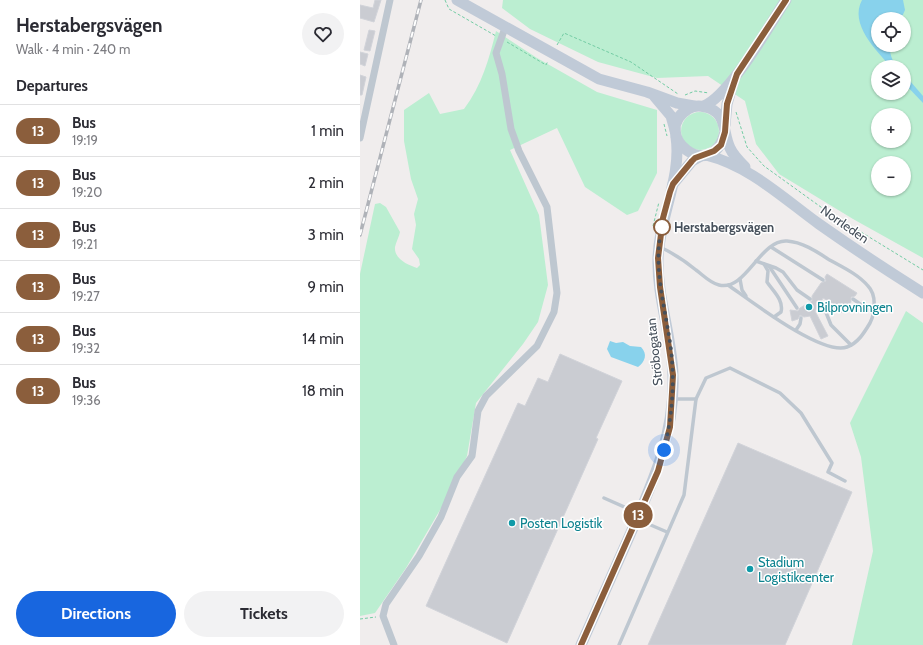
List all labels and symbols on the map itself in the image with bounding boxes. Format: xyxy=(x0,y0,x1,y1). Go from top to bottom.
street label: Norrleden xyxy=(818,202,872,246)
marker: Herstabergsvägen xyxy=(653,218,671,236)
place label: Herstabergsvägen xyxy=(674,219,774,235)
place label: Bilprovningen xyxy=(817,299,893,315)
marker: Bilprovningen xyxy=(804,302,814,312)
street label: Ströbogatan xyxy=(643,317,665,387)
your location xyxy=(654,440,674,460)
line badge: 13 xyxy=(620,502,656,528)
place label: Posten Logistik xyxy=(520,515,603,531)
marker: Posten Logistik xyxy=(507,518,517,528)
place label: Stadium Logistikcenter xyxy=(758,554,835,585)
marker: Stadium Logistikcenter xyxy=(745,564,755,574)

